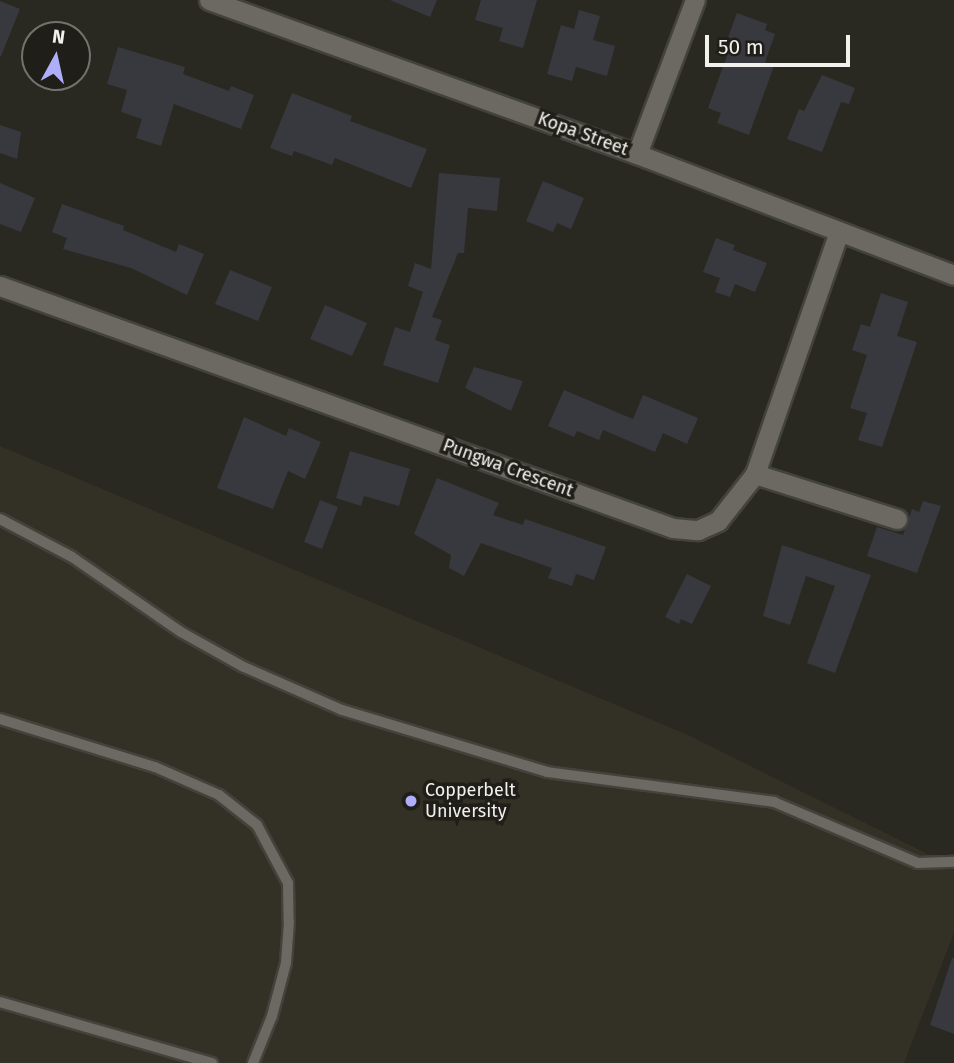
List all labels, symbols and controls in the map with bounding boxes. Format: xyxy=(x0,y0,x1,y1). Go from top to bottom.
north arrow xyxy=(21,21,91,91)
scale bar xyxy=(709,21,854,65)
text: N xyxy=(51,24,67,49)
text: 50 m xyxy=(718,34,764,60)
street label: Kopa Street xyxy=(535,108,631,160)
street label: Pungwa Crescent xyxy=(440,434,576,502)
place label: Copperbelt University xyxy=(425,780,516,822)
marker: Copperbelt University xyxy=(403,793,419,809)

